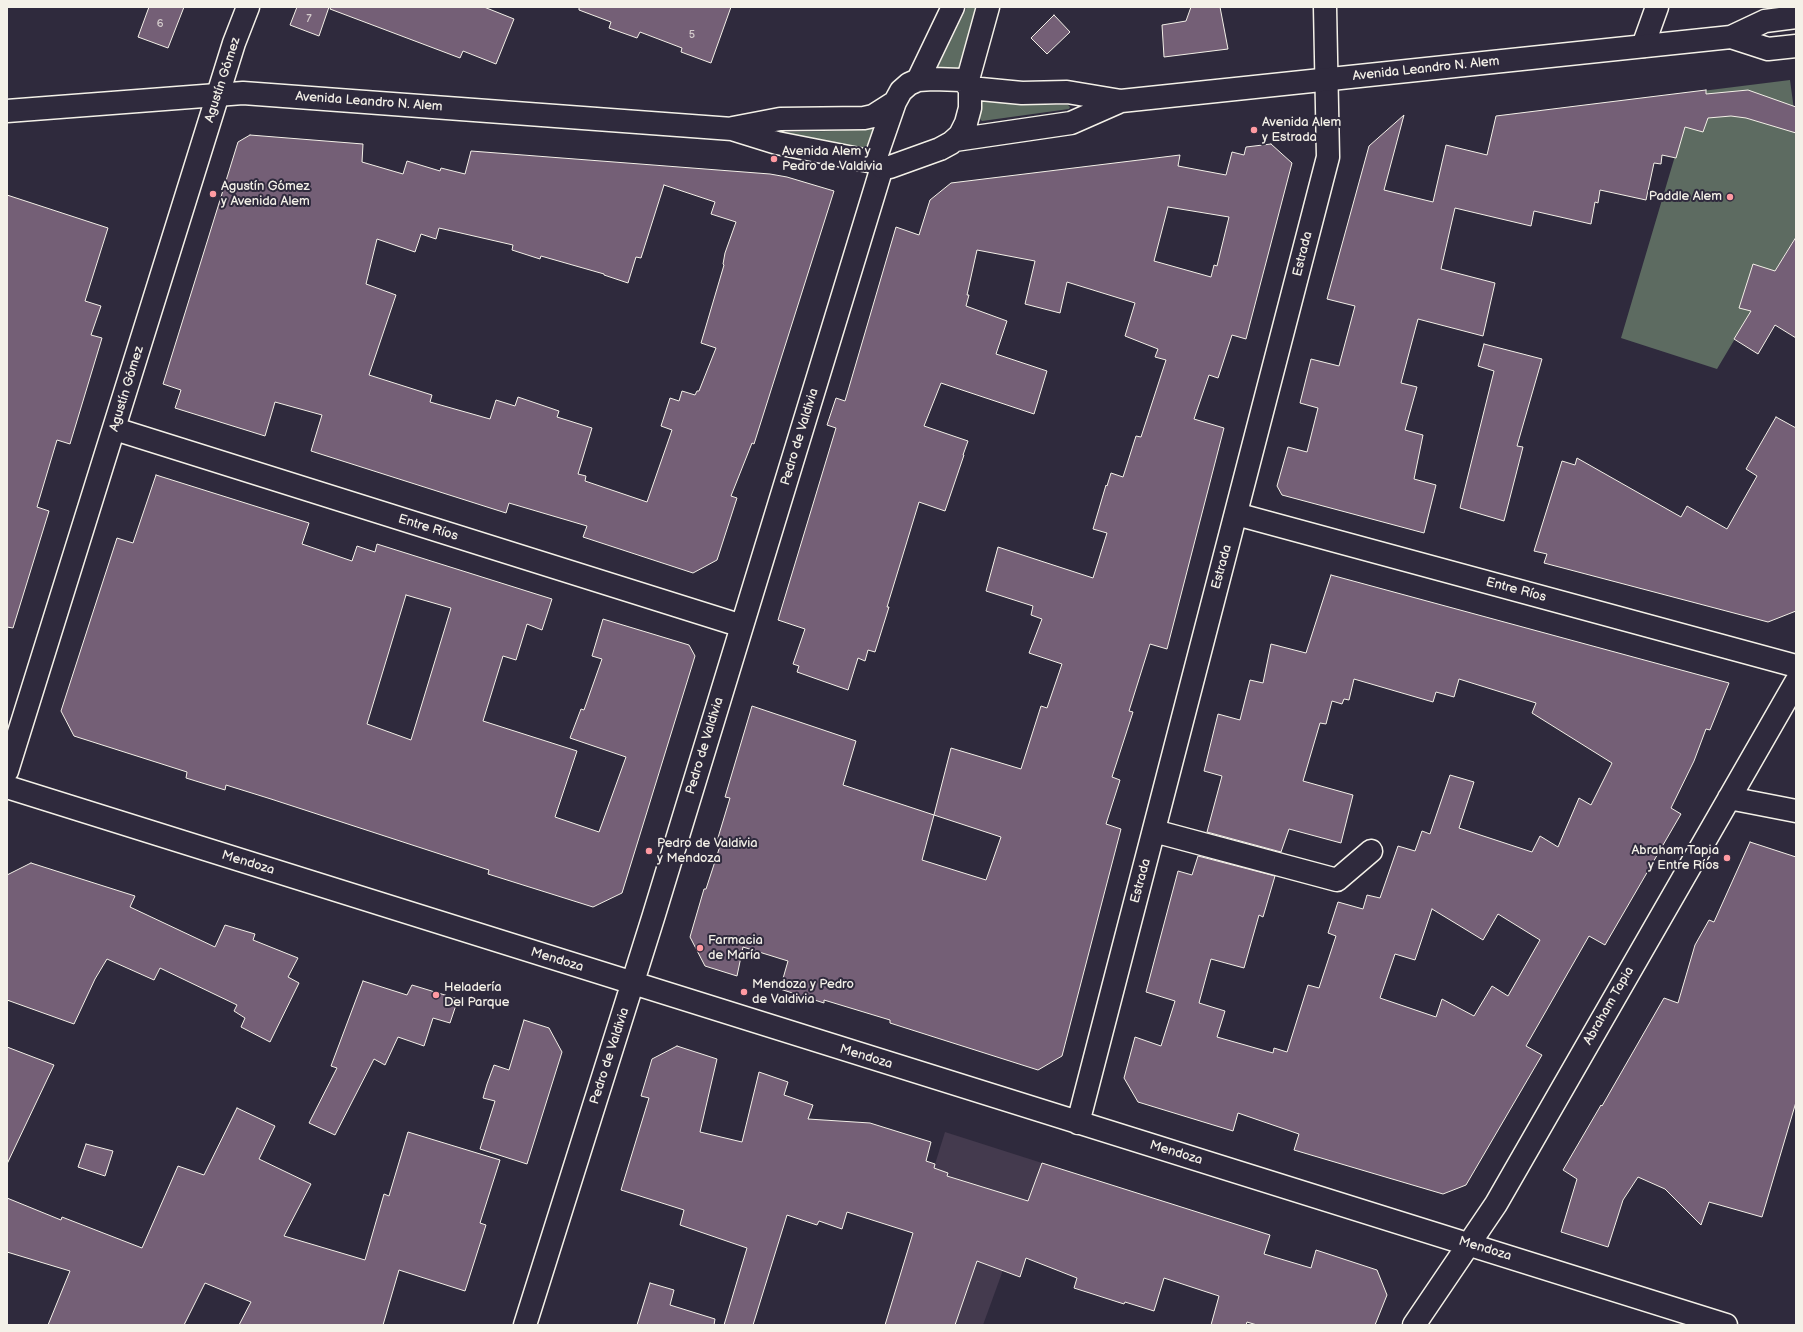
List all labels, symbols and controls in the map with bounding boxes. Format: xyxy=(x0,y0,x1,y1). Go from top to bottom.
house number: 7 xyxy=(306,12,312,26)
house number: 6 xyxy=(157,17,163,31)
house number: 5 xyxy=(689,28,695,42)
street label: Agustín Gómez xyxy=(202,35,244,125)
street label: Avenida Leandro N. Alem xyxy=(1352,54,1500,84)
street label: Avenida Leandro N. Alem xyxy=(295,89,443,115)
place label: Avenida Alem y Estrada xyxy=(1262,115,1341,146)
marker: Avenida Alem y Estrada xyxy=(1249,125,1259,135)
place label: Avenida Alem y Pedro de Valdivia xyxy=(782,144,883,175)
marker: Avenida Alem y Pedro de Valdivia xyxy=(769,154,779,164)
place label: Agustín Gómez y Avenida Alem xyxy=(221,179,310,210)
marker: Agustín Gómez y Avenida Alem xyxy=(208,189,218,199)
place label: Paddle Alem xyxy=(1649,189,1722,205)
marker: Paddle Alem xyxy=(1725,192,1735,202)
street label: Estrada xyxy=(1290,230,1316,278)
street label: Agustín Gómez xyxy=(107,344,147,434)
street label: Pedro de Valdivia xyxy=(778,387,822,487)
street label: Entre Ríos xyxy=(396,512,460,544)
street label: Estrada xyxy=(1209,543,1235,591)
street label: Entre Ríos xyxy=(1484,574,1548,606)
street label: Pedro de Valdivia xyxy=(683,696,727,796)
place label: Pedro de Valdivia y Mendoza xyxy=(657,836,758,867)
place label: Abraham Tapia y Entre Ríos xyxy=(1631,843,1719,874)
marker: Pedro de Valdivia y Mendoza xyxy=(644,846,654,856)
street label: Mendoza xyxy=(220,848,276,878)
marker: Abraham Tapia y Entre Ríos xyxy=(1722,853,1732,863)
street label: Estrada xyxy=(1128,857,1154,905)
place label: Farmacia de María xyxy=(708,933,763,964)
marker: Farmacia de María xyxy=(695,943,705,953)
street label: Mendoza xyxy=(529,945,585,975)
street label: Abraham Tapia xyxy=(1580,964,1638,1048)
place label: Mendoza y Pedro de Valdivia xyxy=(752,977,854,1008)
place label: Heladería Del Parque xyxy=(444,980,509,1011)
marker: Mendoza y Pedro de Valdivia xyxy=(739,987,749,997)
marker: Heladería Del Parque xyxy=(431,990,441,1000)
street label: Pedro de Valdivia xyxy=(587,1006,633,1106)
street label: Mendoza xyxy=(838,1042,894,1072)
street label: Mendoza xyxy=(1148,1138,1204,1168)
street label: Mendoza xyxy=(1457,1234,1513,1264)

